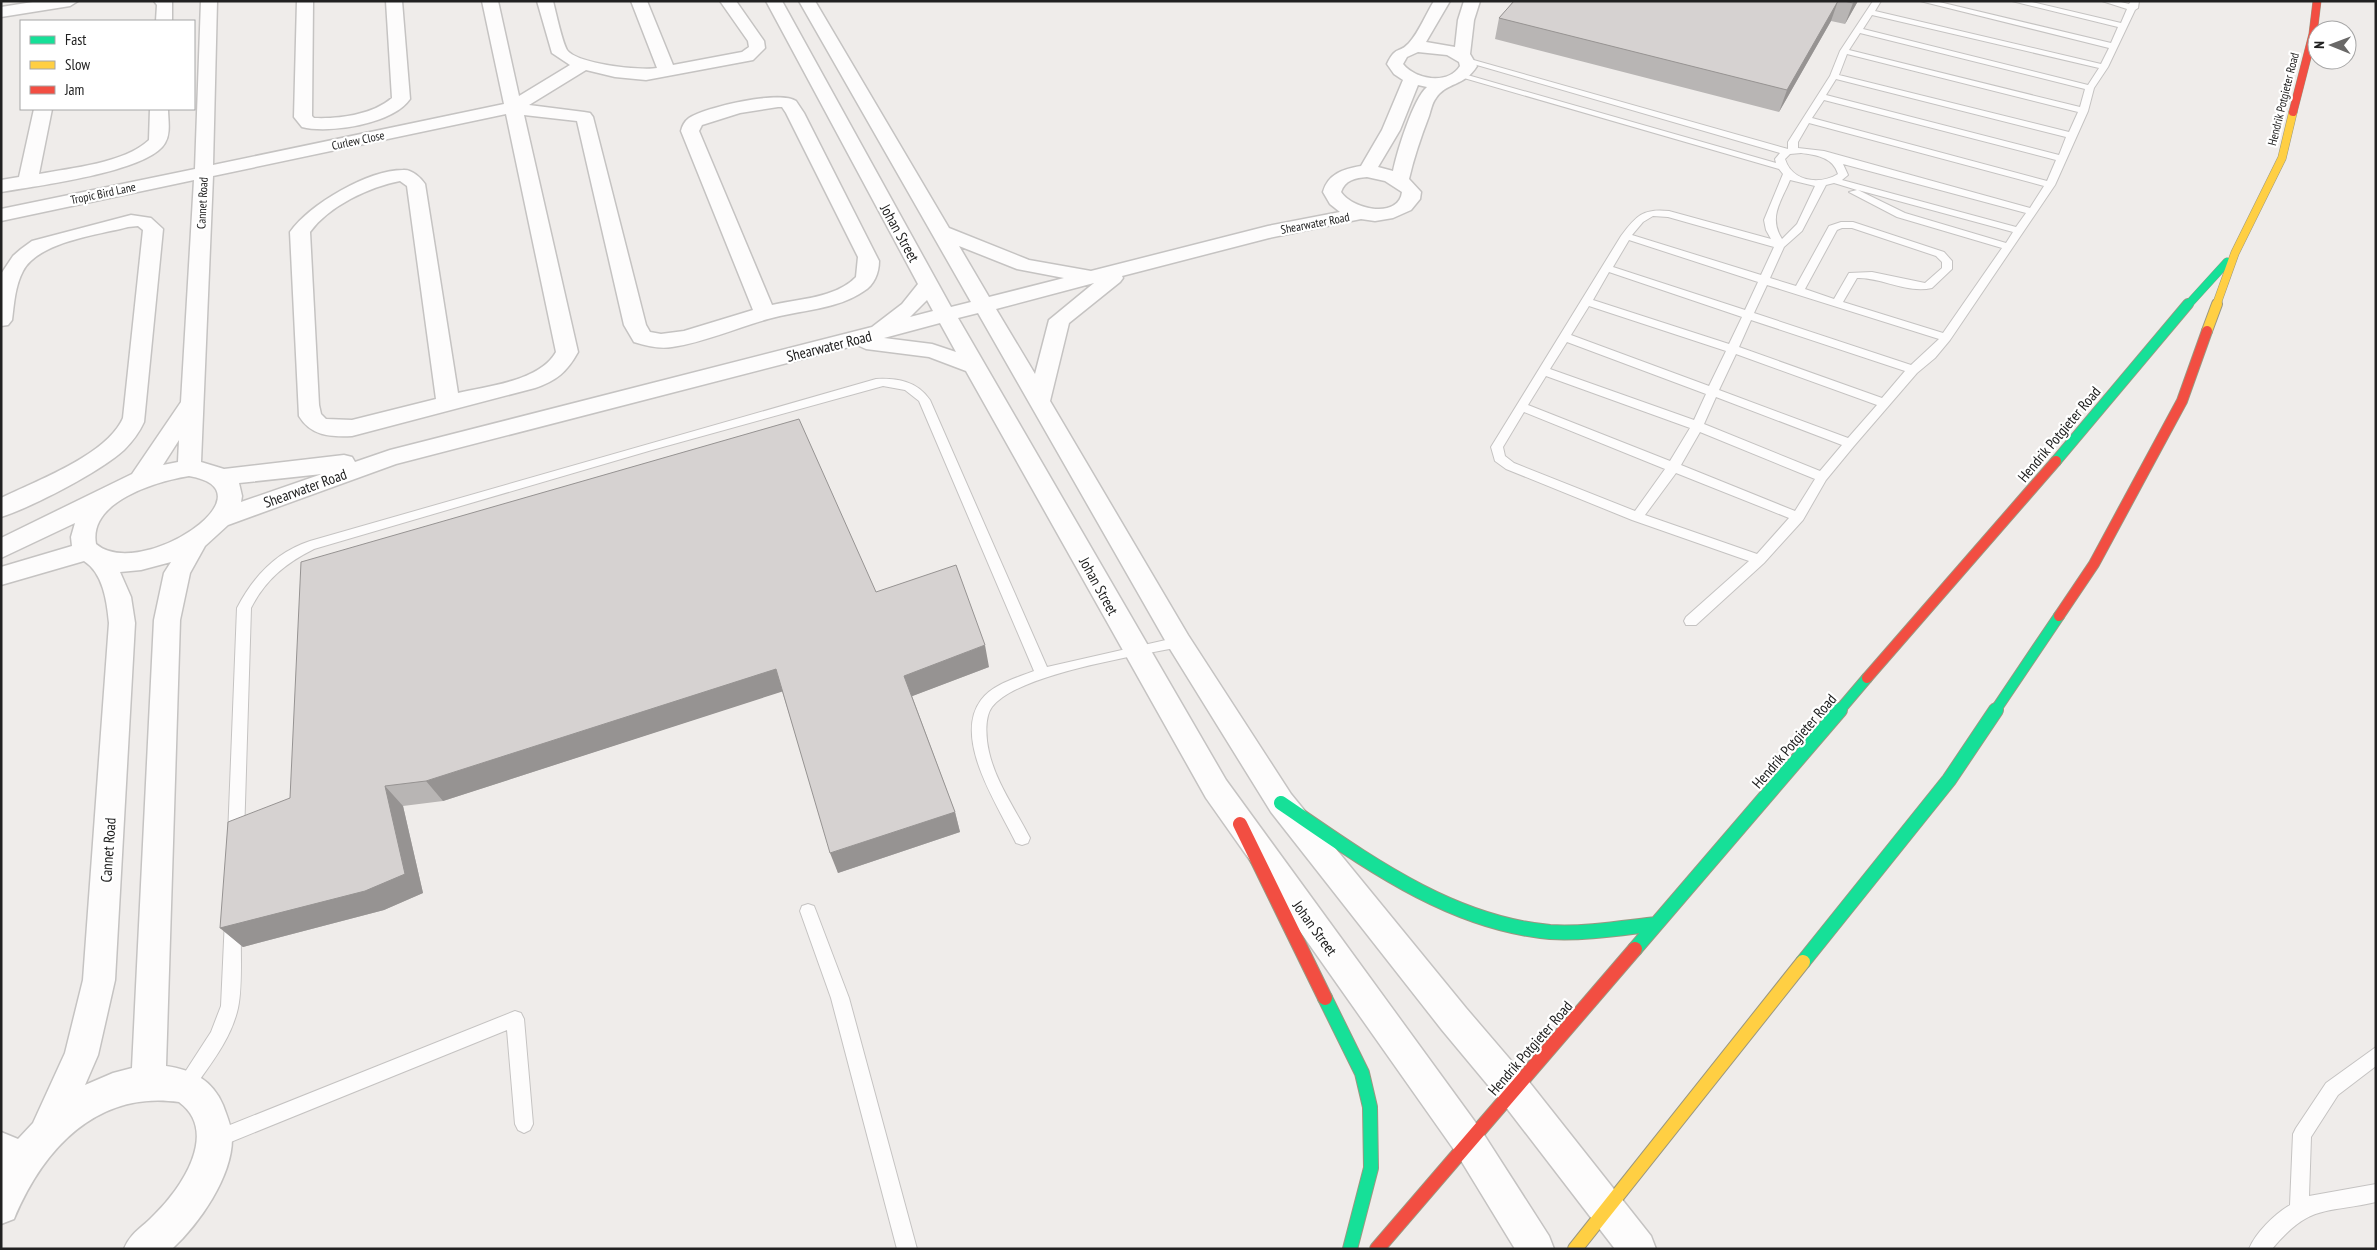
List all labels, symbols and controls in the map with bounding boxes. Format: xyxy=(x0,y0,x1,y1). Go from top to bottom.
legend xyxy=(20,20,195,110)
north arrow xyxy=(2307,20,2357,70)
text: Fast xyxy=(65,30,86,49)
text: N xyxy=(2310,41,2328,49)
street label: Hendrik Potgieter Road xyxy=(2264,51,2302,147)
text: Slow xyxy=(65,55,90,74)
text: Jam xyxy=(64,80,84,99)
street label: Curlew Close xyxy=(330,127,386,153)
street label: Cannet Road xyxy=(193,177,211,229)
street label: Tropic Bird Lane xyxy=(69,179,137,207)
street label: Johan Street xyxy=(876,200,924,265)
street label: Shearwater Road xyxy=(1279,209,1351,237)
street label: Shearwater Road xyxy=(784,326,874,366)
street label: Hendrik Potgieter Road xyxy=(2013,382,2105,486)
street label: Shearwater Road xyxy=(261,464,349,512)
street label: Johan Street xyxy=(1075,553,1123,618)
street label: Hendrik Potgieter Road xyxy=(1748,690,1840,792)
street label: Cannet Road xyxy=(96,817,120,883)
street label: Johan Street xyxy=(1288,896,1341,959)
street label: Hendrik Potgieter Road xyxy=(1484,997,1576,1099)

